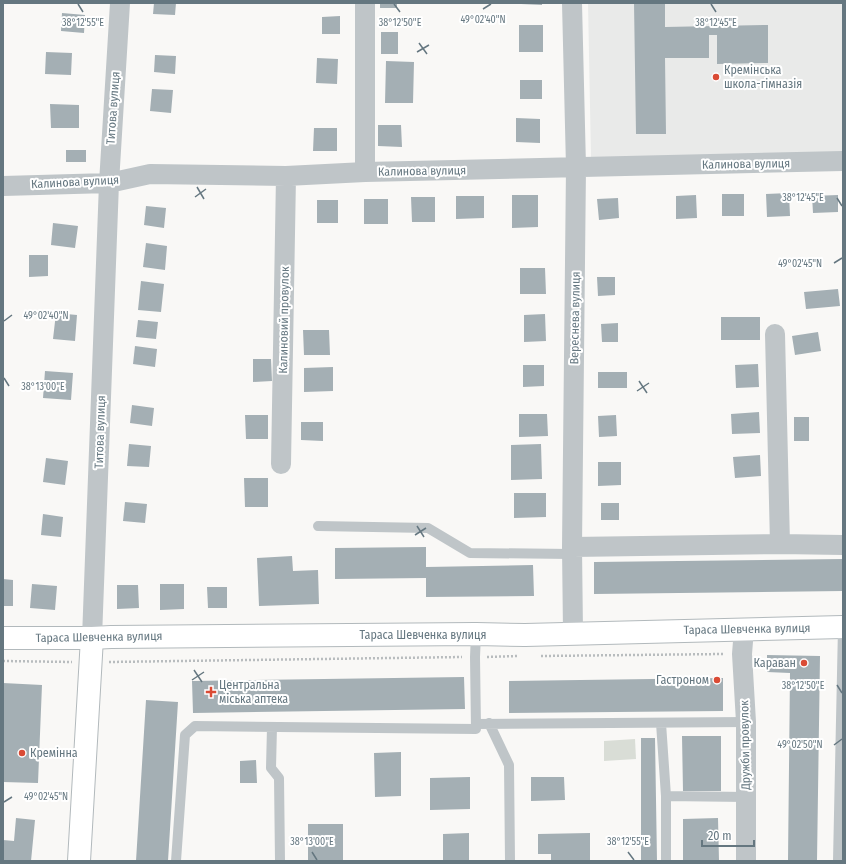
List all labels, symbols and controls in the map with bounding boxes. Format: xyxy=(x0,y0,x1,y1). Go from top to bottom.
text: 49°02'40"N xyxy=(460,14,506,26)
text: 38°12'55"E xyxy=(62,17,104,29)
text: 38°12'50"E xyxy=(379,17,422,29)
text: 38°12'45"E xyxy=(695,17,737,29)
place label: Кремінська школа-гімназія xyxy=(724,63,802,91)
street label: Титова вулиця xyxy=(103,71,123,145)
marker: Кремінська школа-гімназія xyxy=(711,72,721,82)
street label: Калинова вулиця xyxy=(702,156,790,172)
street label: Калинова вулиця xyxy=(378,163,466,179)
street label: Калинова вулиця xyxy=(31,173,119,191)
text: 38°12'45"E xyxy=(782,192,824,204)
text: 49°02'45"N xyxy=(778,258,822,270)
street label: Калиновий провулок xyxy=(276,266,292,374)
street label: Вереснева вулиця xyxy=(567,271,583,365)
text: 49°02'40"N xyxy=(23,310,69,322)
text: 38°13'00"E xyxy=(21,381,65,393)
street label: Титова вулиця xyxy=(92,395,108,469)
street label: Тараса Шевченка вулиця xyxy=(684,621,810,637)
street label: Тараса Шевченка вулиця xyxy=(360,628,486,642)
street label: Тараса Шевченка вулиця xyxy=(36,629,162,645)
place label: Караван xyxy=(753,656,796,670)
marker: Караван xyxy=(799,658,809,668)
place label: Гастроном xyxy=(656,673,709,687)
marker: Гастроном xyxy=(712,675,722,685)
place label: Центральна міська аптека xyxy=(219,678,288,706)
text: 38°12'50"E xyxy=(782,680,825,692)
marker: Центральна міська аптека xyxy=(206,687,216,697)
street label: Дружби провулок xyxy=(737,700,753,791)
text: 49°02'50"N xyxy=(777,739,823,751)
place label: Кремінна xyxy=(30,746,78,760)
marker: Кремінна xyxy=(17,748,27,758)
text: 49°02'45"N xyxy=(24,791,68,803)
scale bar xyxy=(702,822,754,848)
text: 20 m xyxy=(708,829,732,843)
text: 38°13'00"E xyxy=(290,836,334,848)
text: 38°12'55"E xyxy=(607,836,649,848)

